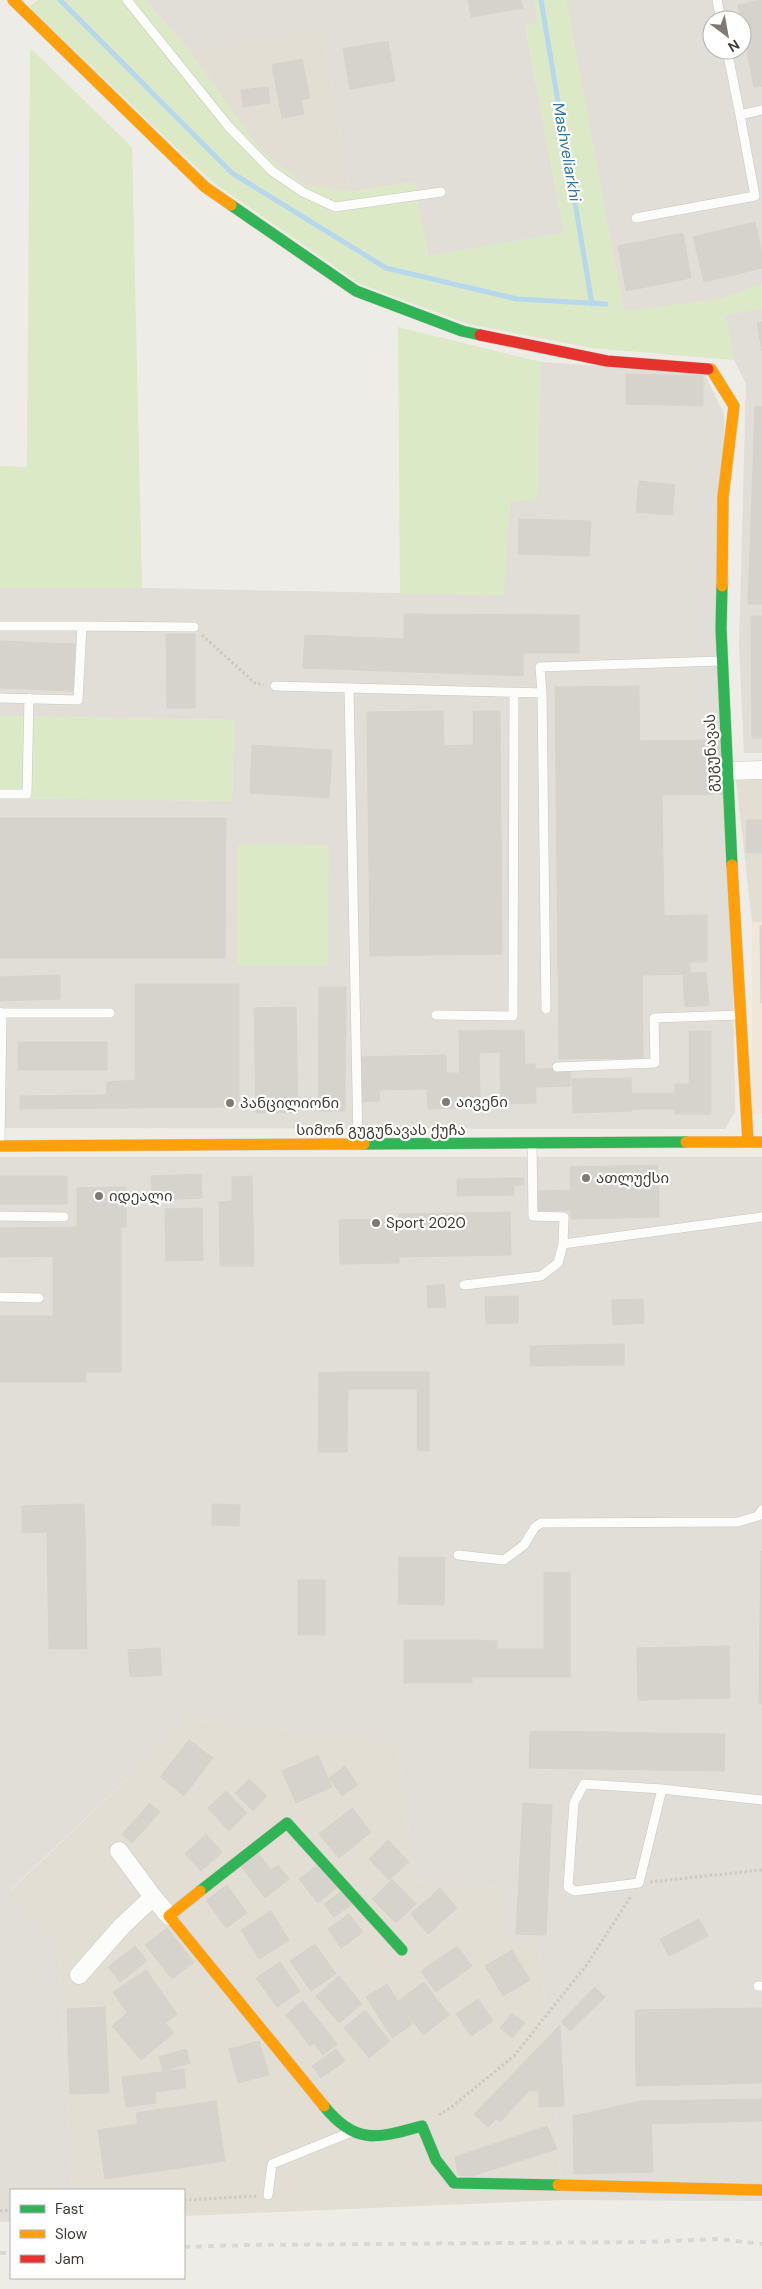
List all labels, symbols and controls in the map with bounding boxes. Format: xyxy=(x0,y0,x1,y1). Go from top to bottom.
north arrow xyxy=(702,10,752,60)
text: N xyxy=(725,36,743,56)
water label: Mashveliarkhi xyxy=(548,101,586,204)
street label: გუგუნავას xyxy=(700,713,722,793)
place label: აივენი xyxy=(456,1092,508,1112)
place label: პანცილიონი xyxy=(240,1093,339,1113)
marker: აივენი xyxy=(440,1096,452,1108)
marker: პანცილიონი xyxy=(224,1097,236,1109)
street label: სიმონ გუგუნავას ქუჩა xyxy=(296,1120,466,1140)
place label: ათლუქსი xyxy=(596,1168,669,1188)
marker: ათლუქსი xyxy=(580,1172,592,1184)
place label: იდეალი xyxy=(109,1186,173,1206)
marker: იდეალი xyxy=(93,1190,105,1202)
place label: Sport 2020 xyxy=(386,1213,466,1233)
marker: Sport 2020 xyxy=(370,1217,382,1229)
legend xyxy=(10,2189,185,2279)
text: Fast xyxy=(55,2199,84,2219)
text: Slow xyxy=(55,2224,88,2244)
text: Jam xyxy=(55,2249,84,2269)

